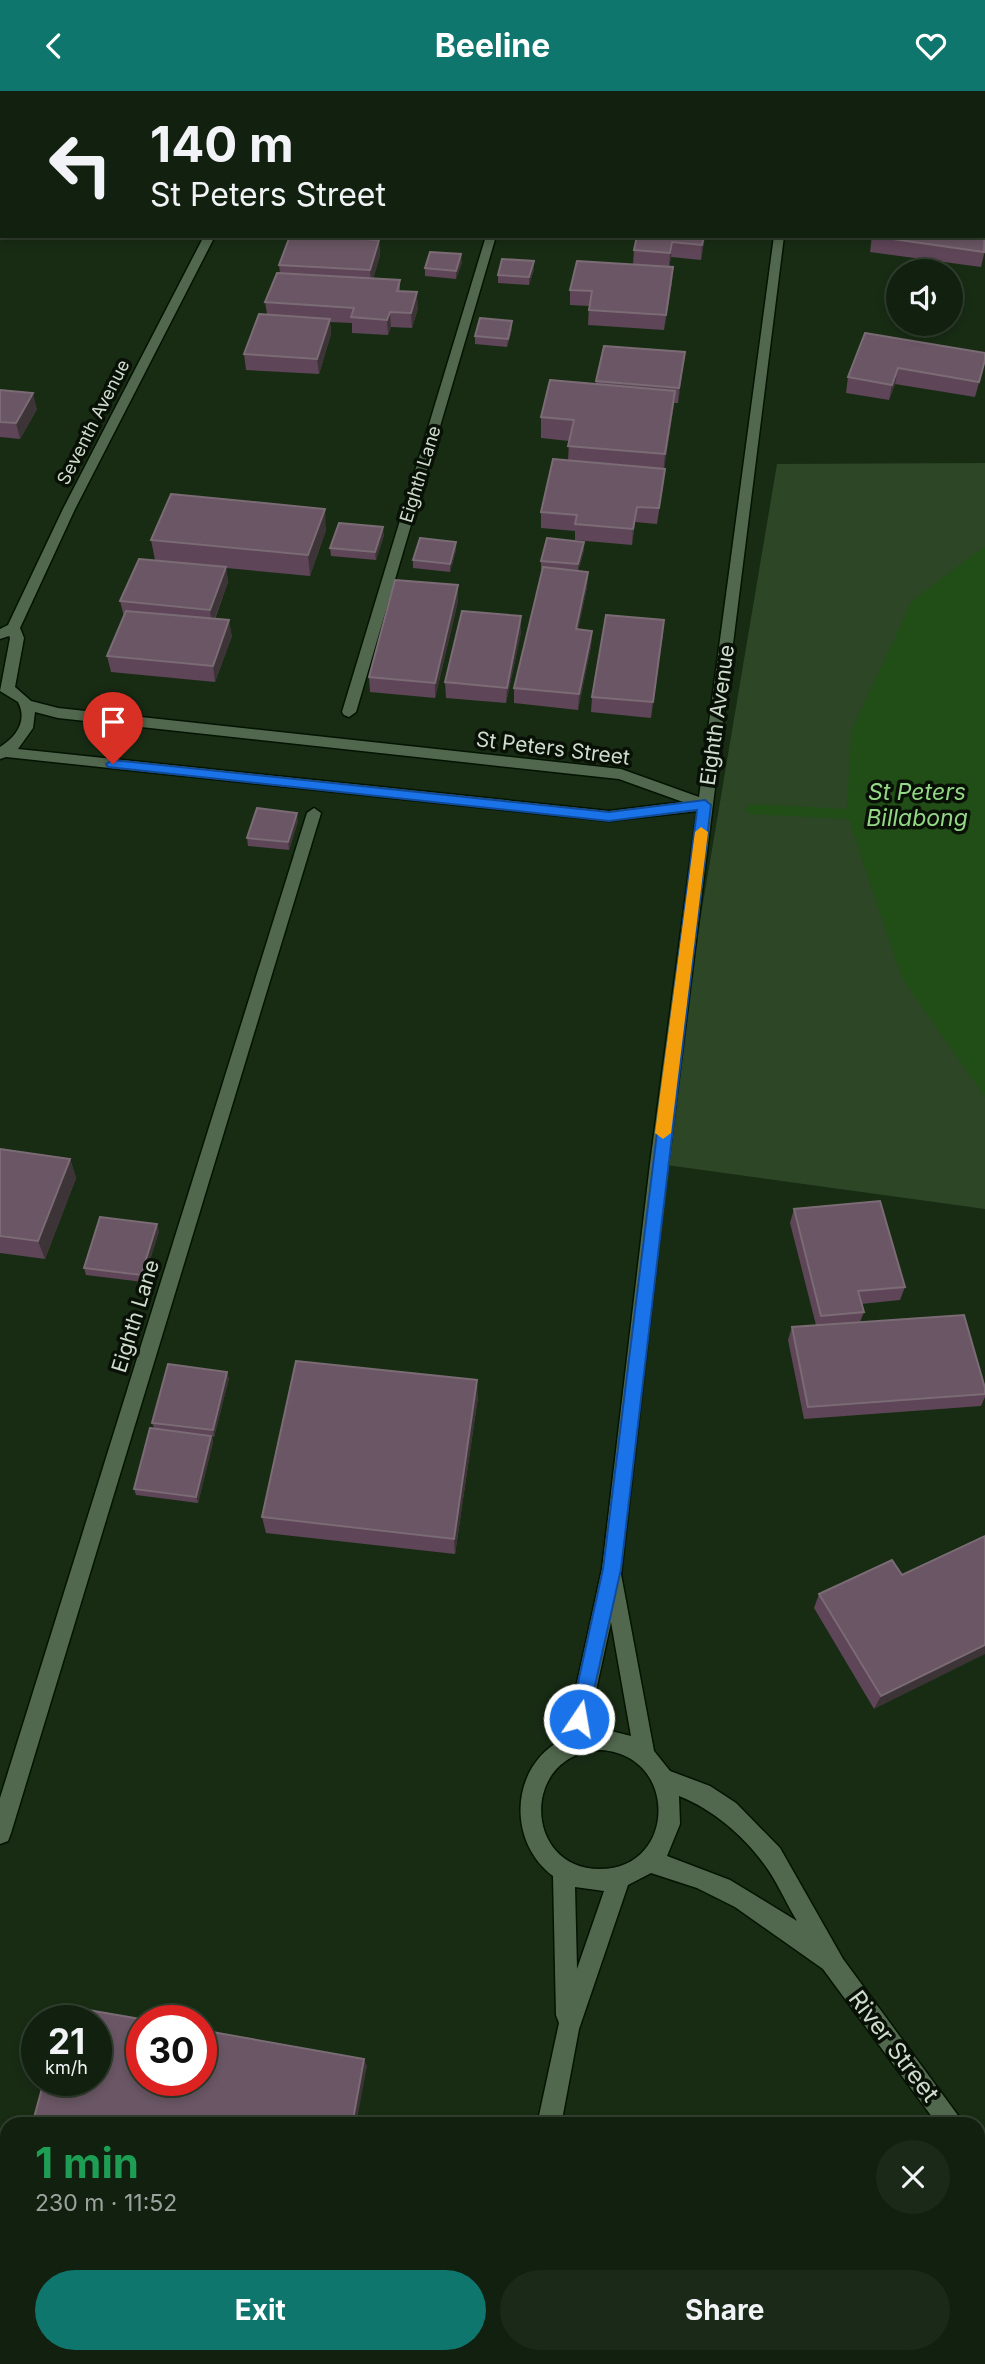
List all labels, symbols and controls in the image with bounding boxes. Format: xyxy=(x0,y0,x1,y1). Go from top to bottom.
text: Beeline xyxy=(435,26,550,65)
icon: back xyxy=(35,27,73,65)
icon: heart xyxy=(912,27,950,65)
text: 140 m xyxy=(150,115,294,174)
icon: left xyxy=(35,119,126,210)
text: St Peters Street xyxy=(150,175,386,214)
map controls xyxy=(886,259,963,336)
button: sound xyxy=(886,259,963,336)
street label: Seventh Avenue xyxy=(52,356,134,488)
street label: Eighth Lane xyxy=(395,423,445,525)
street label: Eighth Avenue xyxy=(695,643,739,787)
pin xyxy=(83,692,143,764)
icon: arrive xyxy=(94,703,132,741)
street label: St Peters Street xyxy=(475,726,631,770)
water label: St Peters Billabong xyxy=(866,778,968,832)
street label: Eighth Lane xyxy=(106,1257,164,1375)
position arrow xyxy=(542,1682,616,1756)
street label: River Street xyxy=(843,1985,945,2107)
speed limit sign: 30 xyxy=(126,2005,217,2096)
text: 21 xyxy=(48,2020,85,2062)
text: km/h xyxy=(45,2057,88,2078)
text: 1 min xyxy=(35,2137,139,2188)
button: close xyxy=(876,2140,950,2214)
text: 230 m · 11:52 xyxy=(35,2189,177,2217)
button: Exit xyxy=(35,2270,486,2350)
button: Share xyxy=(500,2270,950,2350)

